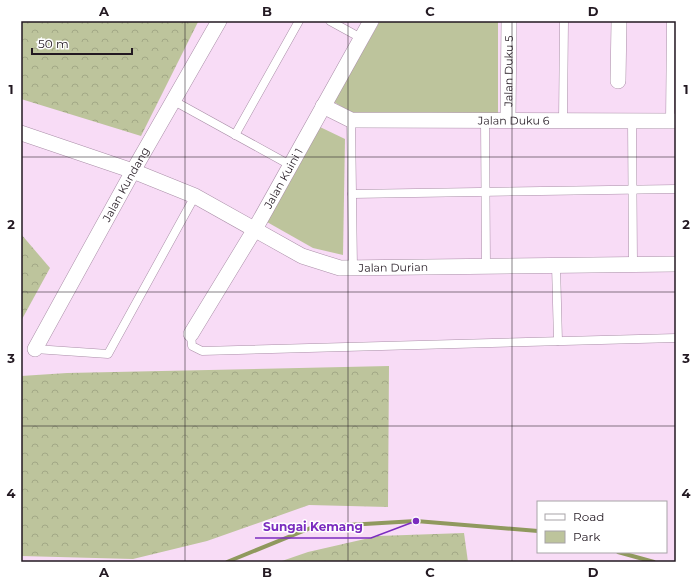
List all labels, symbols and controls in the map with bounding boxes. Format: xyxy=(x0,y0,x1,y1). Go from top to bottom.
text: A xyxy=(98,3,110,19)
text: B xyxy=(262,3,272,19)
text: C xyxy=(425,3,435,19)
text: D xyxy=(588,3,599,19)
scale bar xyxy=(32,30,132,56)
street label: Jalan Duku 5 xyxy=(501,35,516,108)
text: 50 m xyxy=(38,36,69,51)
text: 1 xyxy=(8,81,14,97)
text: 1 xyxy=(683,81,689,97)
street label: Jalan Duku 6 xyxy=(477,113,550,128)
street label: Jalan Kundang xyxy=(99,145,152,225)
street label: Jalan Kuini 1 xyxy=(260,146,306,212)
text: 2 xyxy=(7,216,15,232)
text: 2 xyxy=(682,216,690,232)
street label: Jalan Durian xyxy=(357,260,428,275)
text: 3 xyxy=(6,350,15,366)
text: 3 xyxy=(681,350,690,366)
text: 4 xyxy=(7,485,16,501)
text: 4 xyxy=(682,485,691,501)
legend xyxy=(537,501,667,553)
text: Road xyxy=(573,509,604,524)
callout: Sungai Kemang xyxy=(255,514,371,538)
text: Sungai Kemang xyxy=(263,519,363,534)
text: Park xyxy=(573,529,601,544)
text: A xyxy=(98,564,110,580)
text: B xyxy=(262,564,272,580)
text: C xyxy=(425,564,435,580)
text: D xyxy=(588,564,599,580)

